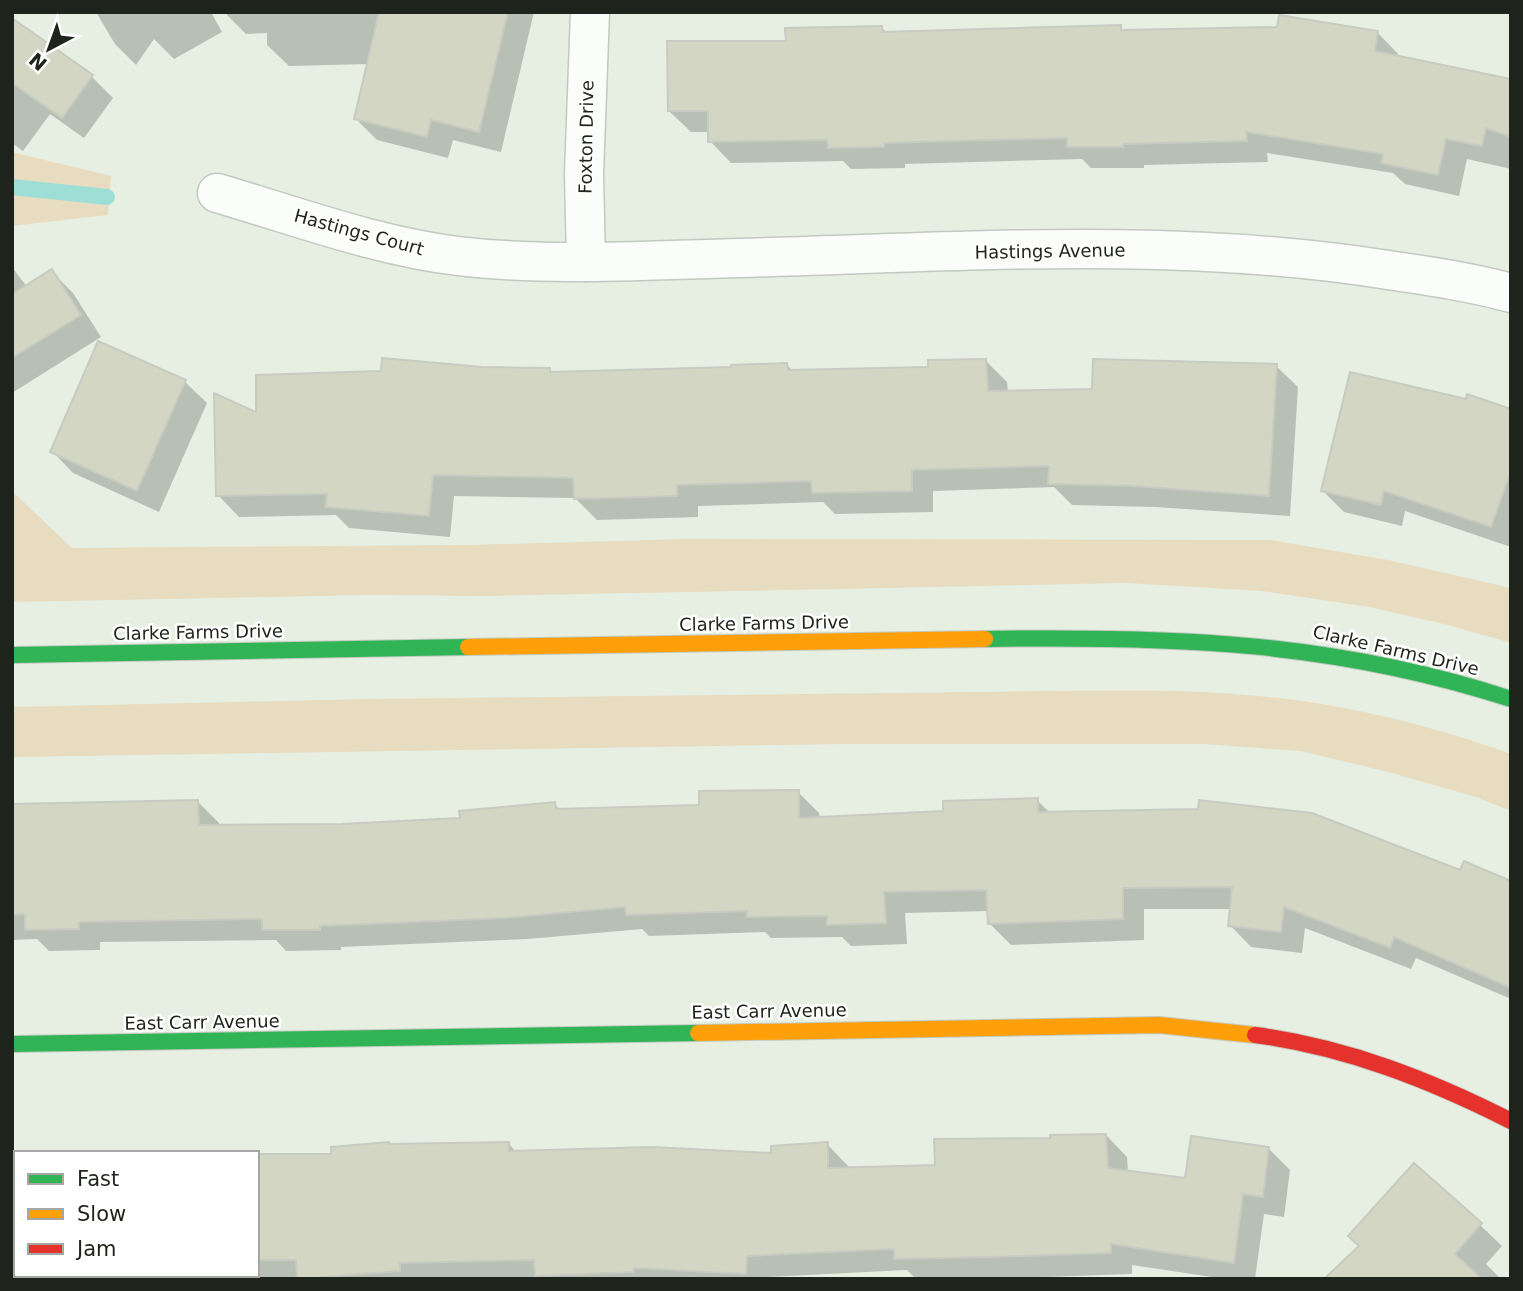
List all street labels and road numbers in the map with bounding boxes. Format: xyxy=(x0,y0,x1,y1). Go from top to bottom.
street label: Foxton Drive xyxy=(575,80,597,194)
street label: Hastings Court xyxy=(292,205,426,259)
street label: Hastings Avenue xyxy=(974,239,1126,263)
street label: Clarke Farms Drive xyxy=(679,611,849,635)
street label: Clarke Farms Drive xyxy=(113,620,283,644)
street label: Clarke Farms Drive xyxy=(1311,621,1481,679)
street label: East Carr Avenue xyxy=(691,999,847,1023)
street label: East Carr Avenue xyxy=(124,1010,280,1034)

